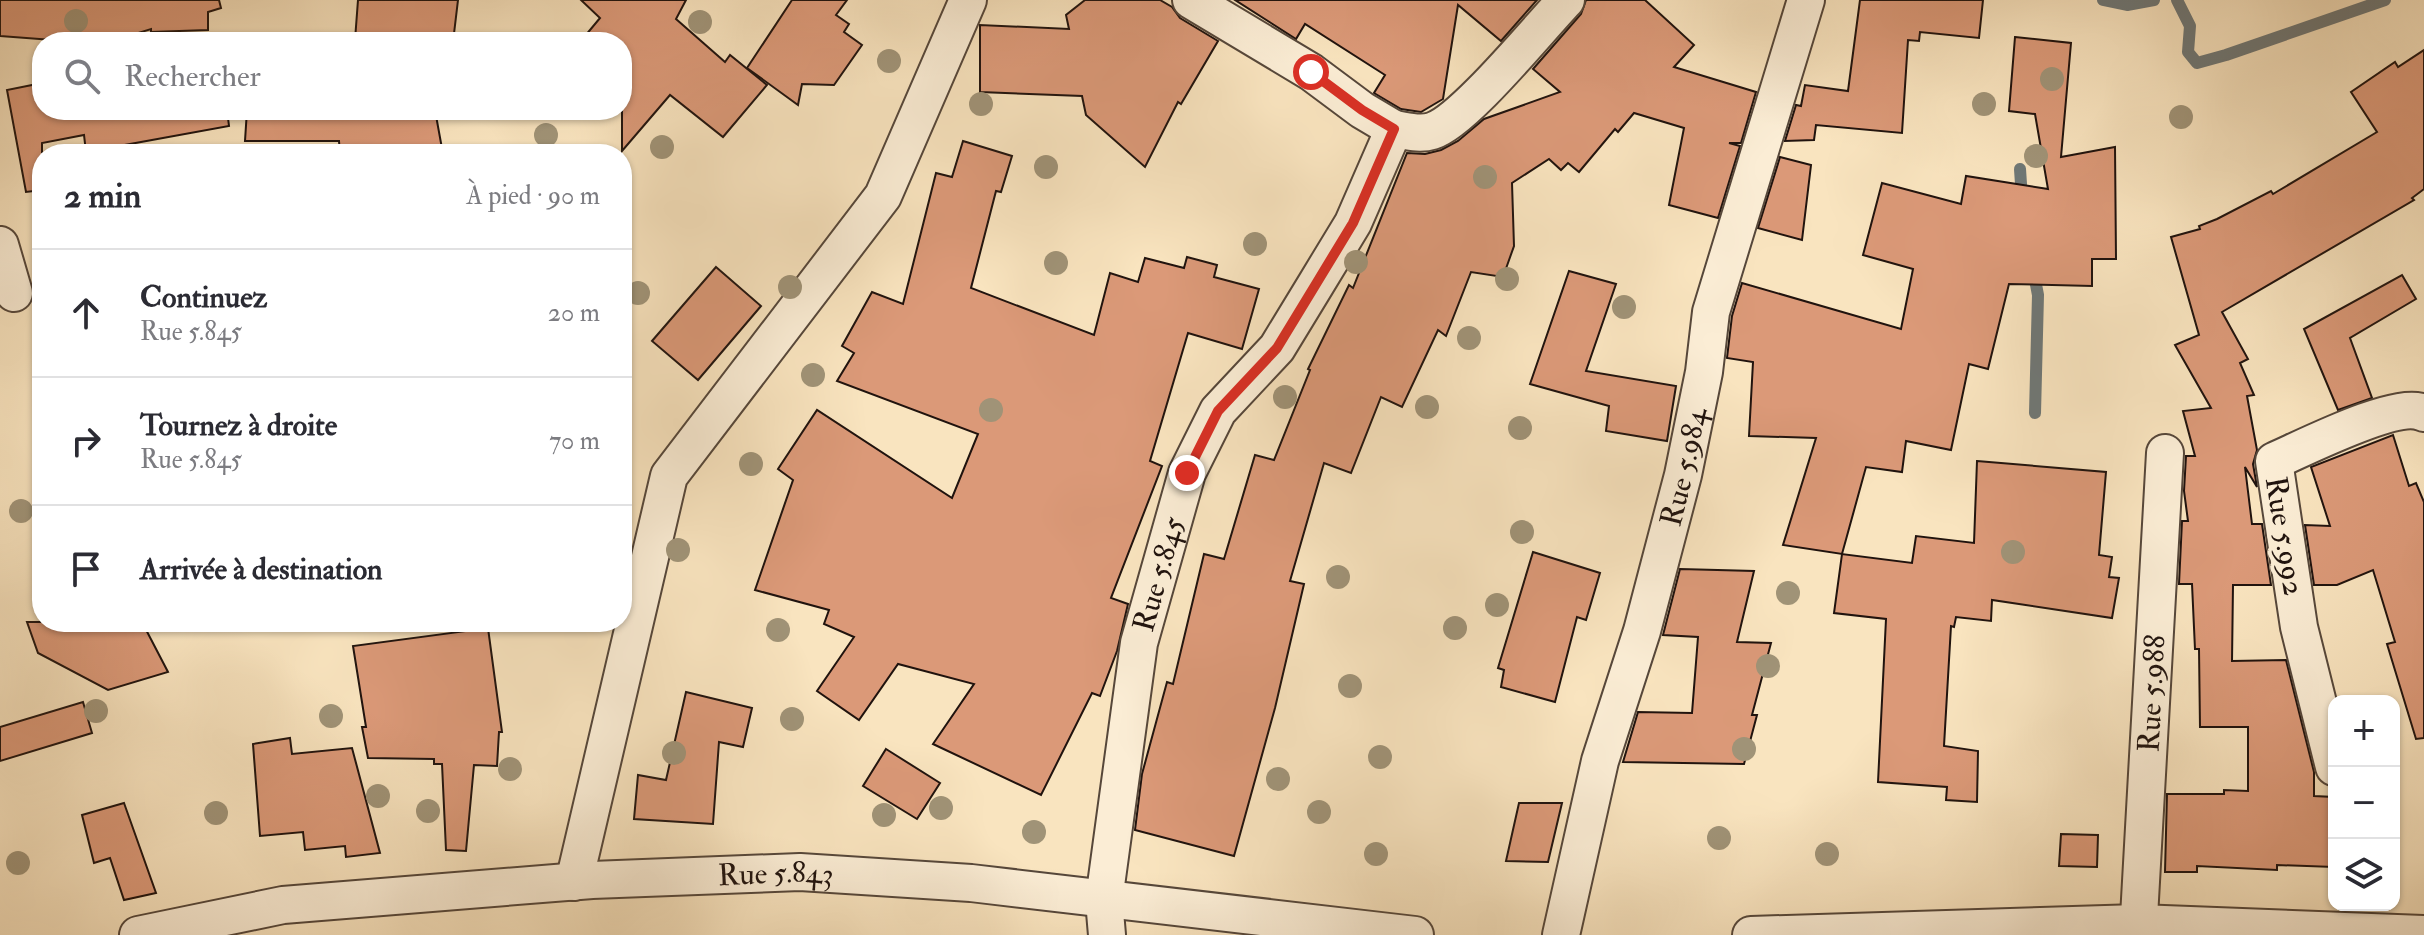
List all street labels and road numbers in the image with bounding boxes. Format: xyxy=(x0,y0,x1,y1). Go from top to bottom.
street label: Rue 5.984 xyxy=(1652,403,1715,530)
street label: Rue 5.992 xyxy=(2257,474,2312,598)
street label: Rue 5.845 xyxy=(1125,512,1193,636)
street label: Rue 5.988 xyxy=(2130,634,2174,753)
street label: Rue 5.843 xyxy=(717,854,835,894)

